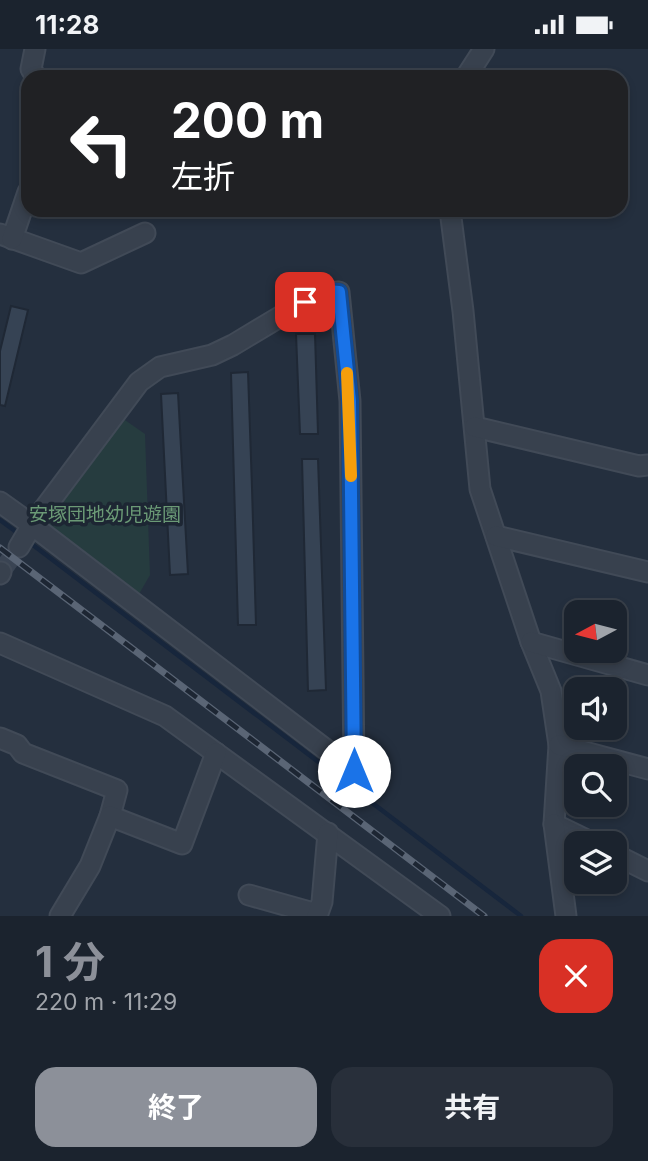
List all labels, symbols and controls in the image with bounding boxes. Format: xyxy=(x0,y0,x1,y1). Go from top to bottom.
text: 11:28 xyxy=(35,9,99,40)
text: 200 m xyxy=(171,91,324,150)
icon: left xyxy=(56,98,147,189)
text: 左折 xyxy=(171,157,235,196)
pin xyxy=(275,272,335,332)
icon: arrive xyxy=(286,283,324,321)
park label: 安塚団地幼児遊園 xyxy=(29,503,181,526)
north arrow xyxy=(564,600,626,663)
map controls xyxy=(564,600,627,894)
button: sound xyxy=(564,677,627,740)
position arrow xyxy=(317,734,391,808)
button: search xyxy=(564,754,627,817)
button: layers xyxy=(564,831,627,894)
text: 1 分 xyxy=(35,936,105,987)
button: close xyxy=(539,939,613,1013)
text: 220 m · 11:29 xyxy=(35,988,177,1016)
button: 終了 xyxy=(35,1067,317,1147)
button: 共有 xyxy=(331,1067,613,1147)

